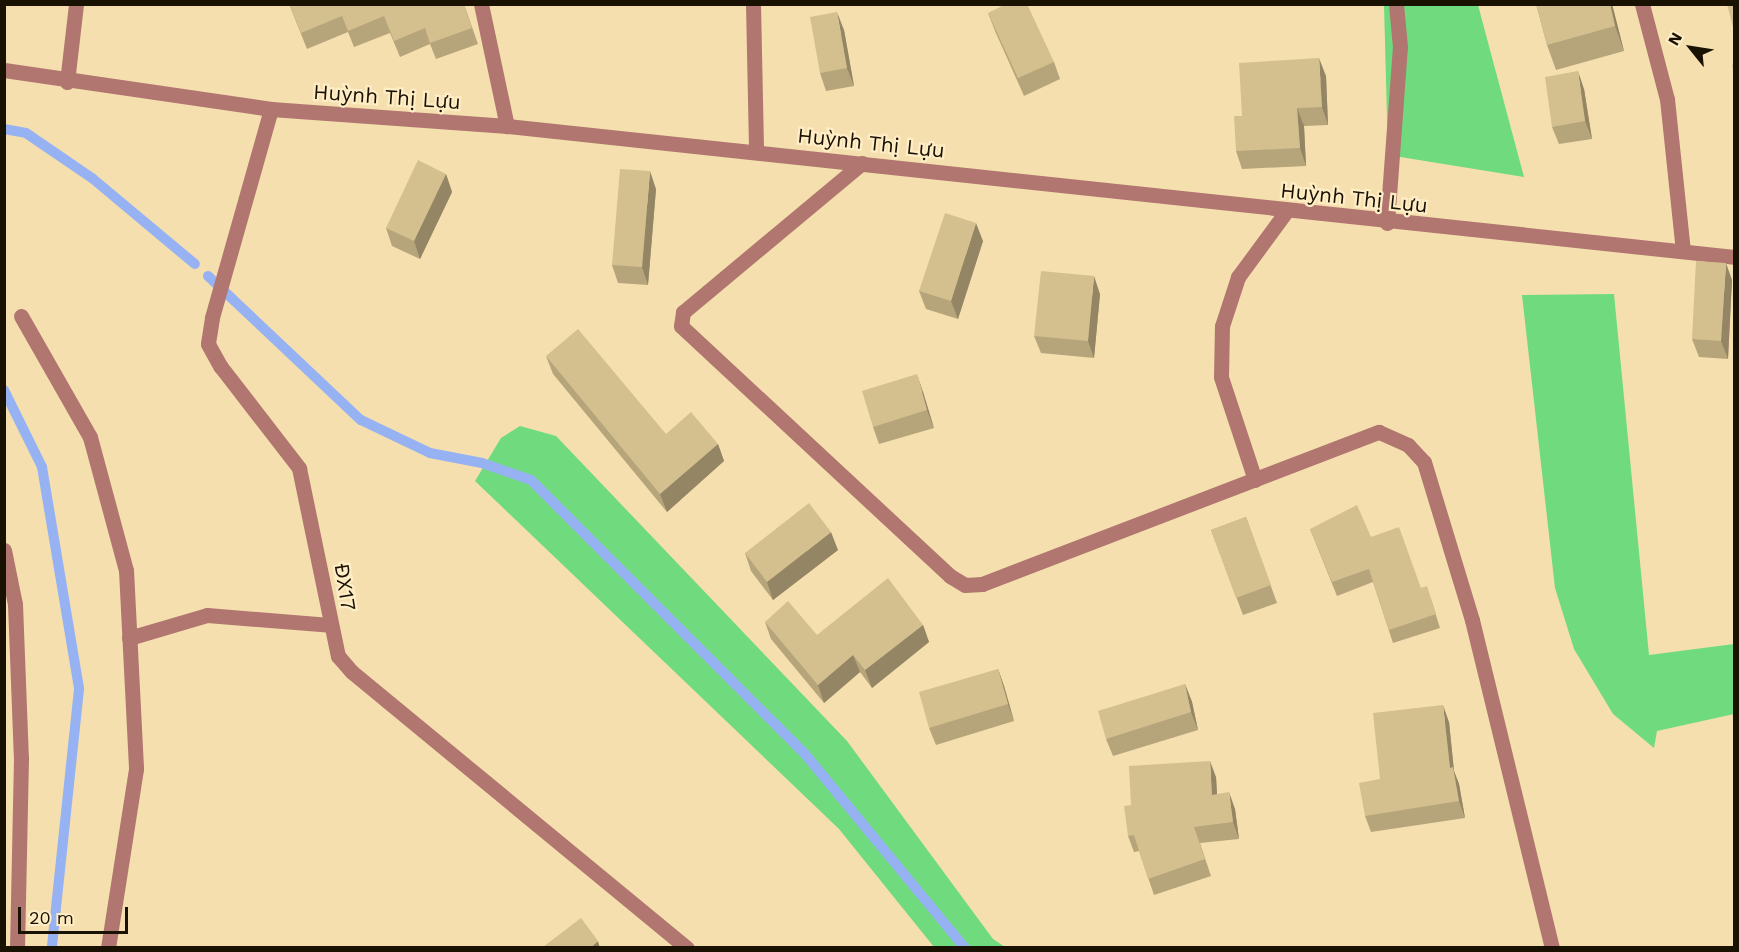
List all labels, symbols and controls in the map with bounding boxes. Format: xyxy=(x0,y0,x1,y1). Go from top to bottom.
north arrow xyxy=(1661,18,1721,78)
text: N xyxy=(1664,29,1686,49)
street label: Huỳnh Thị Lựu xyxy=(312,79,462,115)
street label: Huỳnh Thị Lựu xyxy=(796,123,946,163)
street label: Huỳnh Thị Lựu xyxy=(1279,178,1429,218)
street label: ĐX17 xyxy=(329,562,361,612)
scale bar xyxy=(21,895,130,933)
text: 20 m xyxy=(29,907,74,928)

